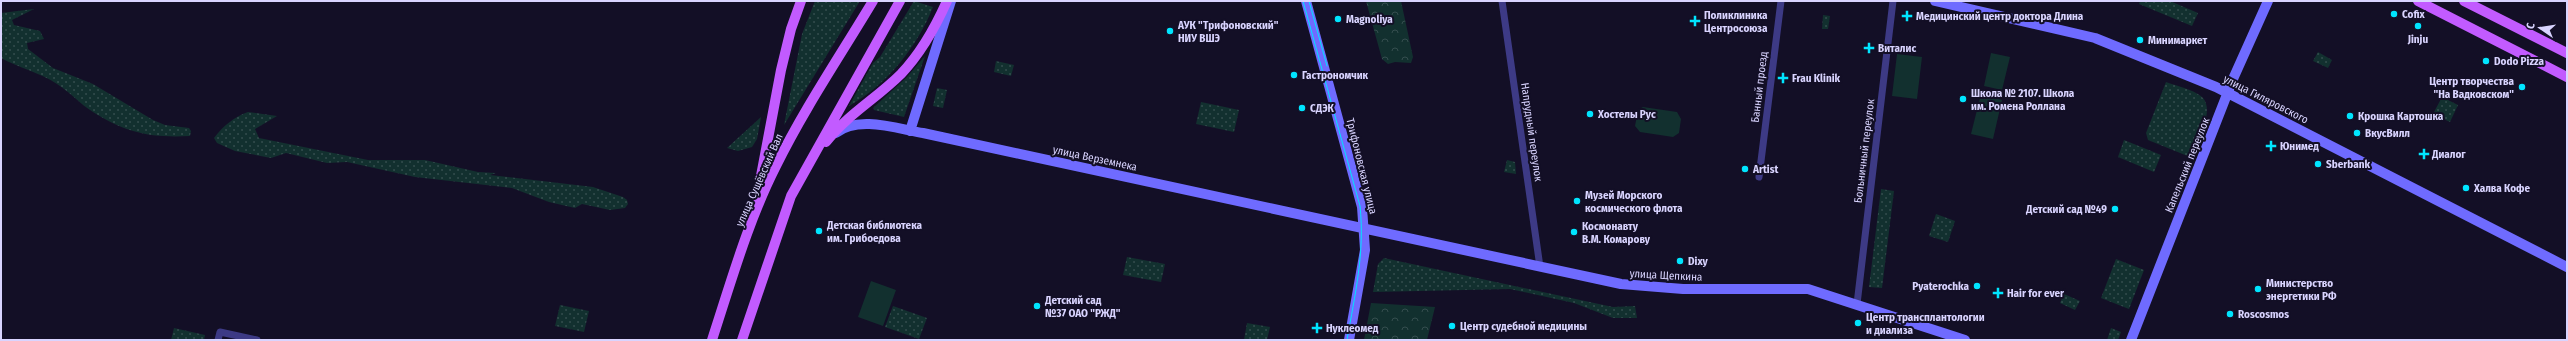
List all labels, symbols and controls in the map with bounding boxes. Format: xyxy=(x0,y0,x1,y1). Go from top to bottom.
place label: Cofix xyxy=(2402,8,2425,21)
north arrow xyxy=(2520,8,2560,48)
place label: Поликлиника Центросоюза xyxy=(1704,9,1768,35)
marker: Cofix xyxy=(2389,9,2399,19)
marker: Медицинский центр доктора Длина xyxy=(1901,10,1913,22)
place label: Медицинский центр доктора Длина xyxy=(1916,10,2084,23)
place label: Magnoliya xyxy=(1346,13,1393,26)
marker: Magnoliya xyxy=(1333,14,1343,24)
marker: Поликлиника Центросоюза xyxy=(1689,15,1701,27)
place label: АУК "Трифоновский" НИУ ВШЭ xyxy=(1177,19,1279,45)
marker: Jinju xyxy=(2413,21,2423,31)
text: С xyxy=(2524,21,2538,30)
marker: АУК "Трифоновский" НИУ ВШЭ xyxy=(1165,26,1175,36)
place label: Jinju xyxy=(2407,33,2428,46)
place label: Минимаркет xyxy=(2148,34,2207,47)
marker: Минимаркет xyxy=(2135,35,2145,45)
marker: Виталис xyxy=(1863,42,1875,54)
place label: Виталис xyxy=(1878,42,1916,55)
street label: Банный проезд xyxy=(1749,50,1770,123)
place label: Dodo Pizza xyxy=(2494,55,2544,68)
marker: Dodo Pizza xyxy=(2481,56,2491,66)
place label: Гастрономчик xyxy=(1302,69,1369,82)
marker: Гастрономчик xyxy=(1289,70,1299,80)
marker: Frau Klinik xyxy=(1777,72,1789,84)
place label: Frau Klinik xyxy=(1792,72,1840,85)
street label: улица Гиляровского xyxy=(2221,72,2311,127)
place label: Центр творчества "На Вадковском" xyxy=(2429,75,2515,101)
street label: Напрудный переулок xyxy=(1518,82,1545,183)
marker: Центр творчества "На Вадковском" xyxy=(2517,82,2527,92)
place label: Школа № 2107. Школа им. Ромена Роллана xyxy=(1971,87,2075,113)
marker: Школа № 2107. Школа им. Ромена Роллана xyxy=(1958,94,1968,104)
street label: Больничный переулок xyxy=(1852,97,1877,204)
place label: СДЭК xyxy=(1310,102,1335,115)
marker: СДЭК xyxy=(1297,103,1307,113)
place label: Хостелы Рус xyxy=(1597,108,1656,121)
marker: Хостелы Рус xyxy=(1585,109,1595,119)
place label: Крошка Картошка xyxy=(2358,110,2444,123)
marker: Крошка Картошка xyxy=(2345,111,2355,121)
street label: Капельский переулок xyxy=(2162,115,2213,215)
street label: Трифоновская улица xyxy=(1343,117,1380,216)
place label: ВкусВилл xyxy=(2365,127,2410,140)
marker: ВкусВилл xyxy=(2352,128,2362,138)
street label: улица Сущёвский Вал xyxy=(733,132,786,229)
marker: Юнимед xyxy=(2265,140,2277,152)
place label: Юнимед xyxy=(2280,140,2319,153)
street label: улица Верземнека xyxy=(1052,143,1138,174)
place label: Диалог xyxy=(2431,148,2466,161)
marker: Диалог xyxy=(2419,149,2429,159)
place label: Sberbank xyxy=(2326,158,2370,171)
marker: Sberbank xyxy=(2313,159,2323,169)
place label: Artist xyxy=(1752,163,1779,176)
marker: Artist xyxy=(1740,164,1750,174)
place label: Халва Кофе xyxy=(2473,182,2530,195)
marker: Халва Кофе xyxy=(2461,183,2471,193)
place label: Музей Морского космического флота xyxy=(1585,189,1683,215)
marker: Музей Морского космического флота xyxy=(1572,196,1582,206)
place label: Детский сад №49 xyxy=(2025,203,2107,216)
marker: Детский сад №49 xyxy=(2110,204,2120,214)
place label: Детская библиотека им. Грибоедова xyxy=(826,219,922,245)
place label: Космонавту В.М. Комарову xyxy=(1582,220,1651,246)
marker: Детская библиотека им. Грибоедова xyxy=(814,226,824,236)
marker: Космонавту В.М. Комарову xyxy=(1569,227,1579,237)
place label: Dixy xyxy=(1688,255,1709,268)
marker: Dixy xyxy=(1675,256,1685,266)
street label: улица Щепкина xyxy=(1629,267,1703,284)
place label: Министерство энергетики РФ xyxy=(2266,277,2337,303)
place label: Pyaterochka xyxy=(1912,280,1970,293)
marker: Pyaterochka xyxy=(1972,281,1982,291)
marker: Министерство энергетики РФ xyxy=(2253,284,2263,294)
marker: Hair for ever xyxy=(1992,287,2004,299)
place label: Hair for ever xyxy=(2007,287,2065,300)
place label: Детский сад №37 ОАО "РЖД" xyxy=(1044,294,1121,320)
marker: Детский сад №37 ОАО "РЖД" xyxy=(1032,301,1042,311)
place label: Roscosmos xyxy=(2238,308,2289,321)
marker: Roscosmos xyxy=(2225,309,2235,319)
place label: Центр трансплантологии и диализа xyxy=(1866,311,1985,337)
marker: Центр трансплантологии и диализа xyxy=(1853,318,1863,328)
place label: Центр судебной медицины xyxy=(1460,320,1587,333)
marker: Центр судебной медицины xyxy=(1447,321,1457,331)
marker: Нуклеомед xyxy=(1311,322,1323,334)
place label: Нуклеомед xyxy=(1326,322,1379,335)

